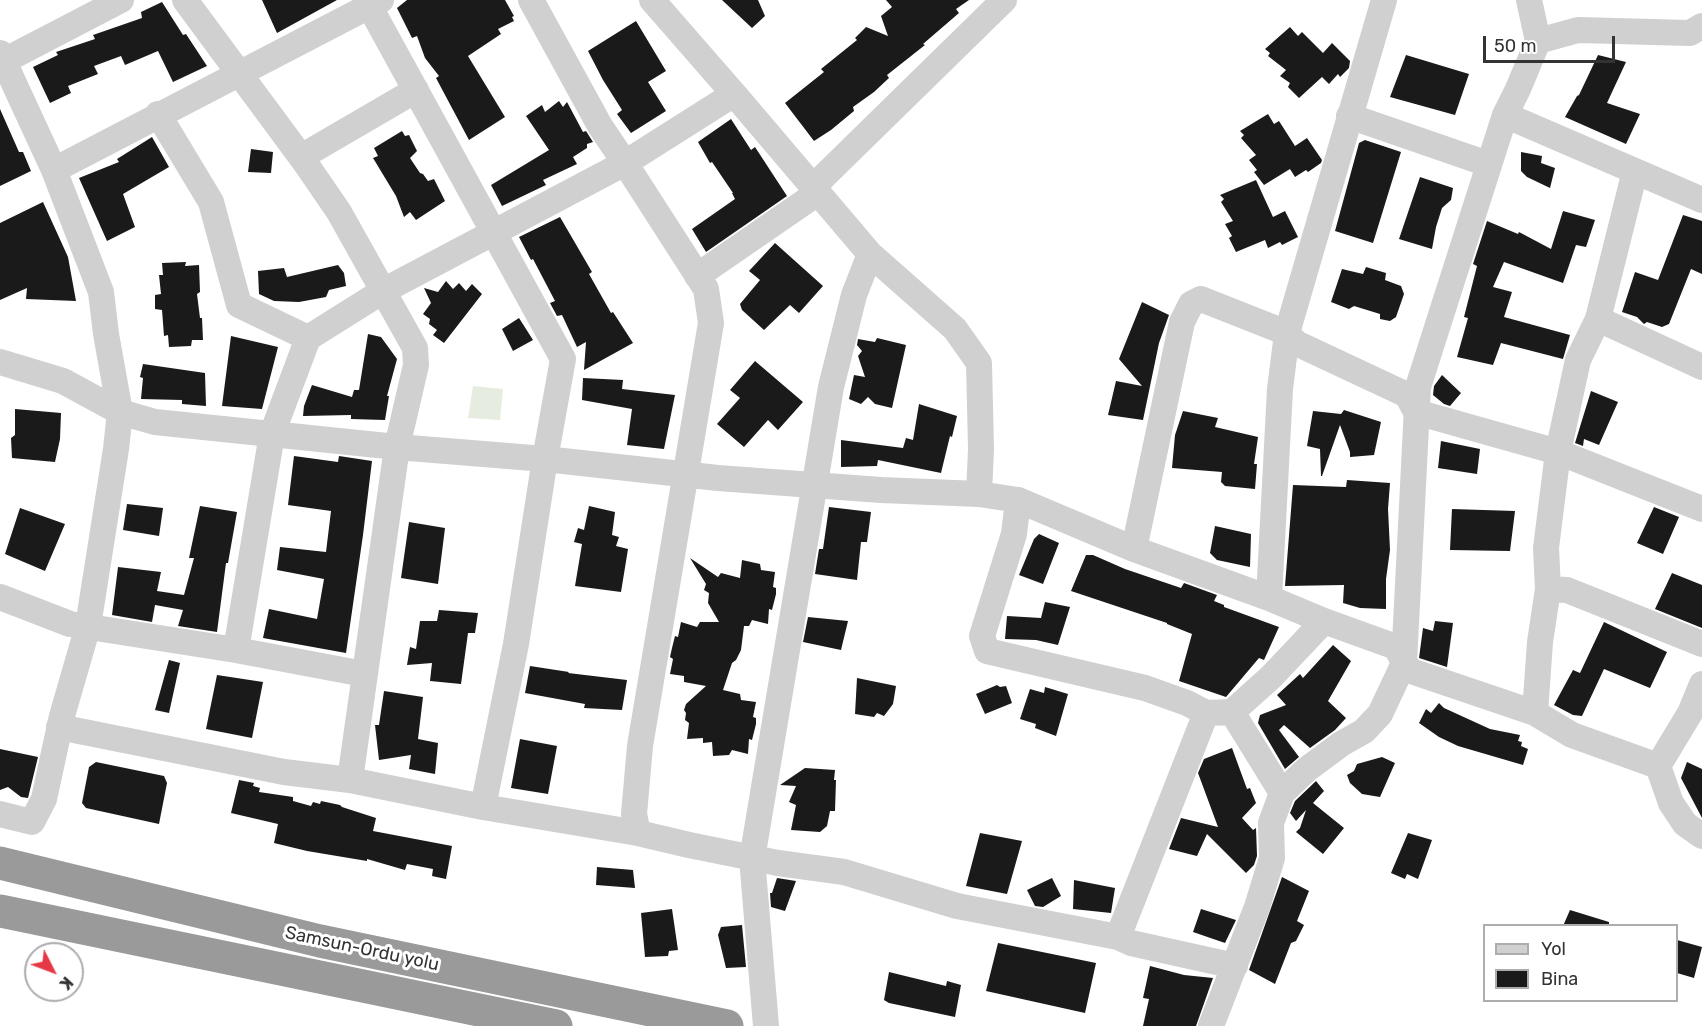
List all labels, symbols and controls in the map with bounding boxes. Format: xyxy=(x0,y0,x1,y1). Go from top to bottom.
scale bar xyxy=(1486,24,1618,62)
text: 50 m xyxy=(1494,35,1537,57)
street label: Samsun-Ordu yolu xyxy=(283,922,441,976)
legend xyxy=(1483,924,1678,1002)
text: Yol xyxy=(1541,938,1566,960)
north arrow xyxy=(24,942,84,1002)
text: Bina xyxy=(1541,968,1578,990)
text: K xyxy=(56,973,77,993)

